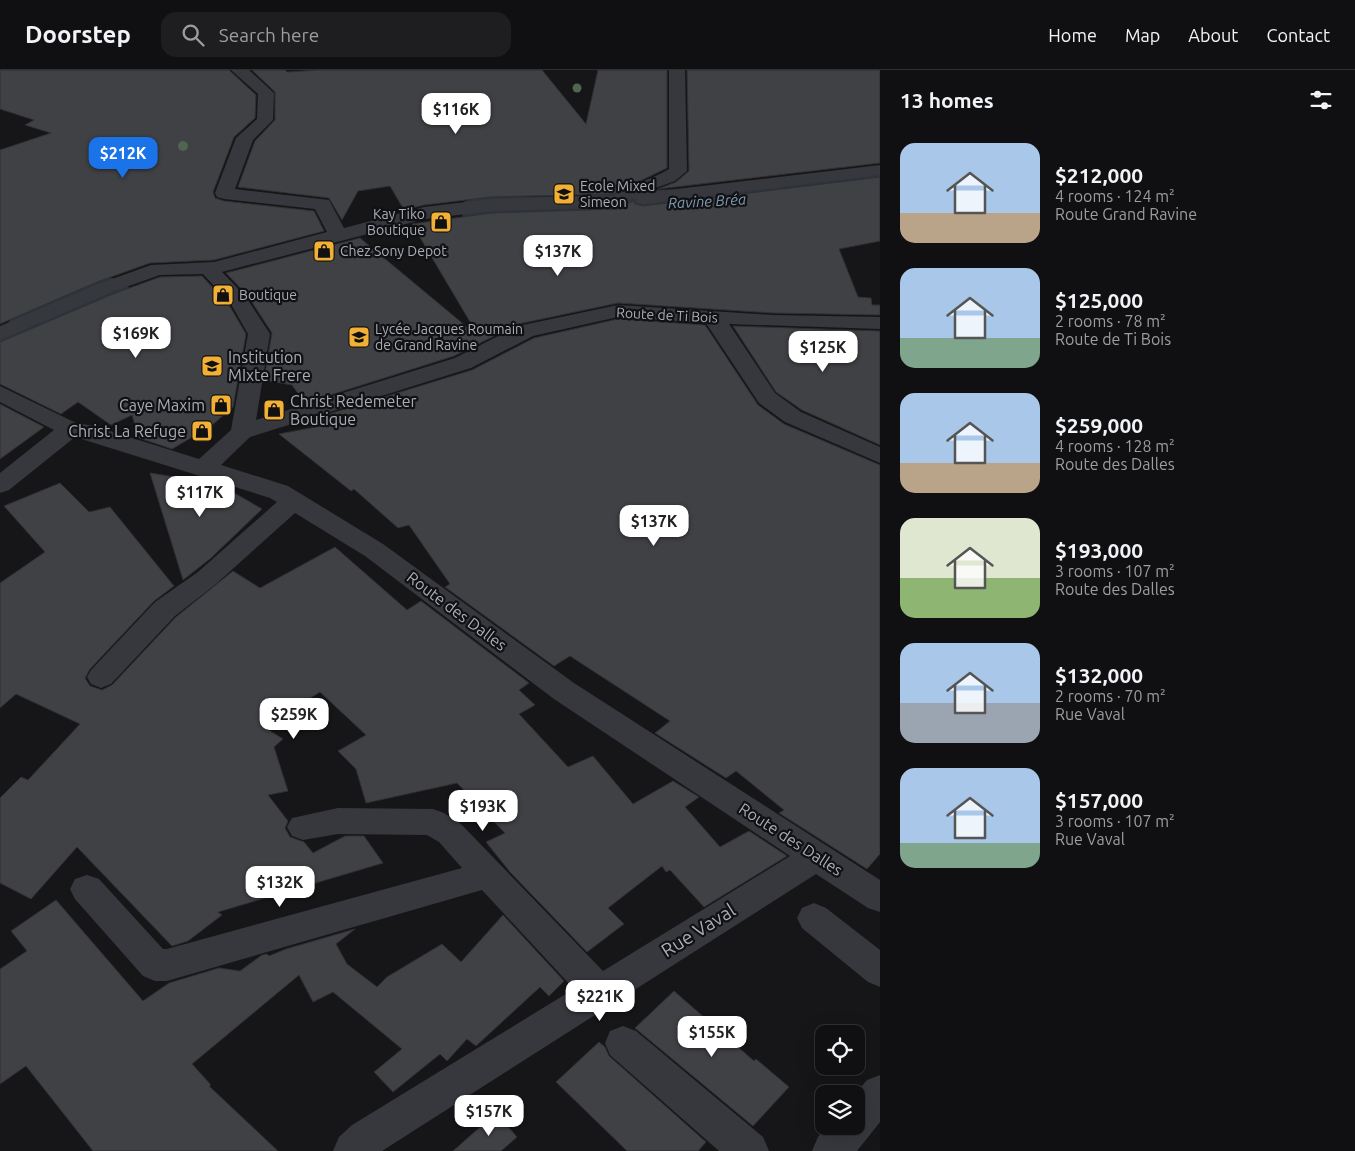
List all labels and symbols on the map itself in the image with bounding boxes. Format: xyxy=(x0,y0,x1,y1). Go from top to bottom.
pin: $116K xyxy=(421,92,491,135)
pin: $212K xyxy=(88,136,158,179)
place label: Ecole Mixed Simeon xyxy=(580,178,656,210)
school or university icon: Ecole Mixed Simeon xyxy=(552,182,576,206)
water label: Ravine Bréa xyxy=(668,190,746,212)
place label: Kay Tiko Boutique xyxy=(367,206,425,238)
shop icon: Kay Tiko Boutique xyxy=(429,210,453,234)
pin: $137K xyxy=(523,234,593,277)
shop icon: Chez Sony Depot xyxy=(312,239,336,263)
place label: Chez Sony Depot xyxy=(340,243,447,259)
shop icon: Boutique xyxy=(211,283,235,307)
place label: Boutique xyxy=(239,287,297,303)
street label: Route de Ti Bois xyxy=(616,304,718,326)
pin: $169K xyxy=(101,316,171,359)
place label: Lycée Jacques Roumain de Grand Ravine xyxy=(375,321,523,353)
school or university icon: Lycée Jacques Roumain de Grand Ravine xyxy=(347,325,371,349)
pin: $125K xyxy=(788,330,858,373)
place label: Institution MIxte Frere xyxy=(228,348,311,384)
school or university icon: Institution MIxte Frere xyxy=(200,354,224,378)
place label: Christ Redemeter Boutique xyxy=(290,392,417,428)
shop icon: Caye Maxim xyxy=(209,393,233,417)
place label: Caye Maxim xyxy=(119,396,205,414)
shop icon: Christ Redemeter Boutique xyxy=(262,398,286,422)
shop icon: Christ La Refuge xyxy=(190,419,214,443)
place label: Christ La Refuge xyxy=(68,422,186,440)
pin: $117K xyxy=(165,476,235,518)
pin: $137K xyxy=(619,504,689,547)
street label: Route des Dalles xyxy=(404,568,510,654)
pin: $259K xyxy=(259,698,329,740)
pin: $193K xyxy=(448,790,518,832)
street label: Route des Dalles xyxy=(736,799,846,879)
pin: $132K xyxy=(245,866,315,908)
street label: Rue Vaval xyxy=(657,899,739,961)
pin: $221K xyxy=(565,980,635,1022)
pin: $155K xyxy=(677,1016,747,1058)
pin: $157K xyxy=(454,1094,524,1137)

